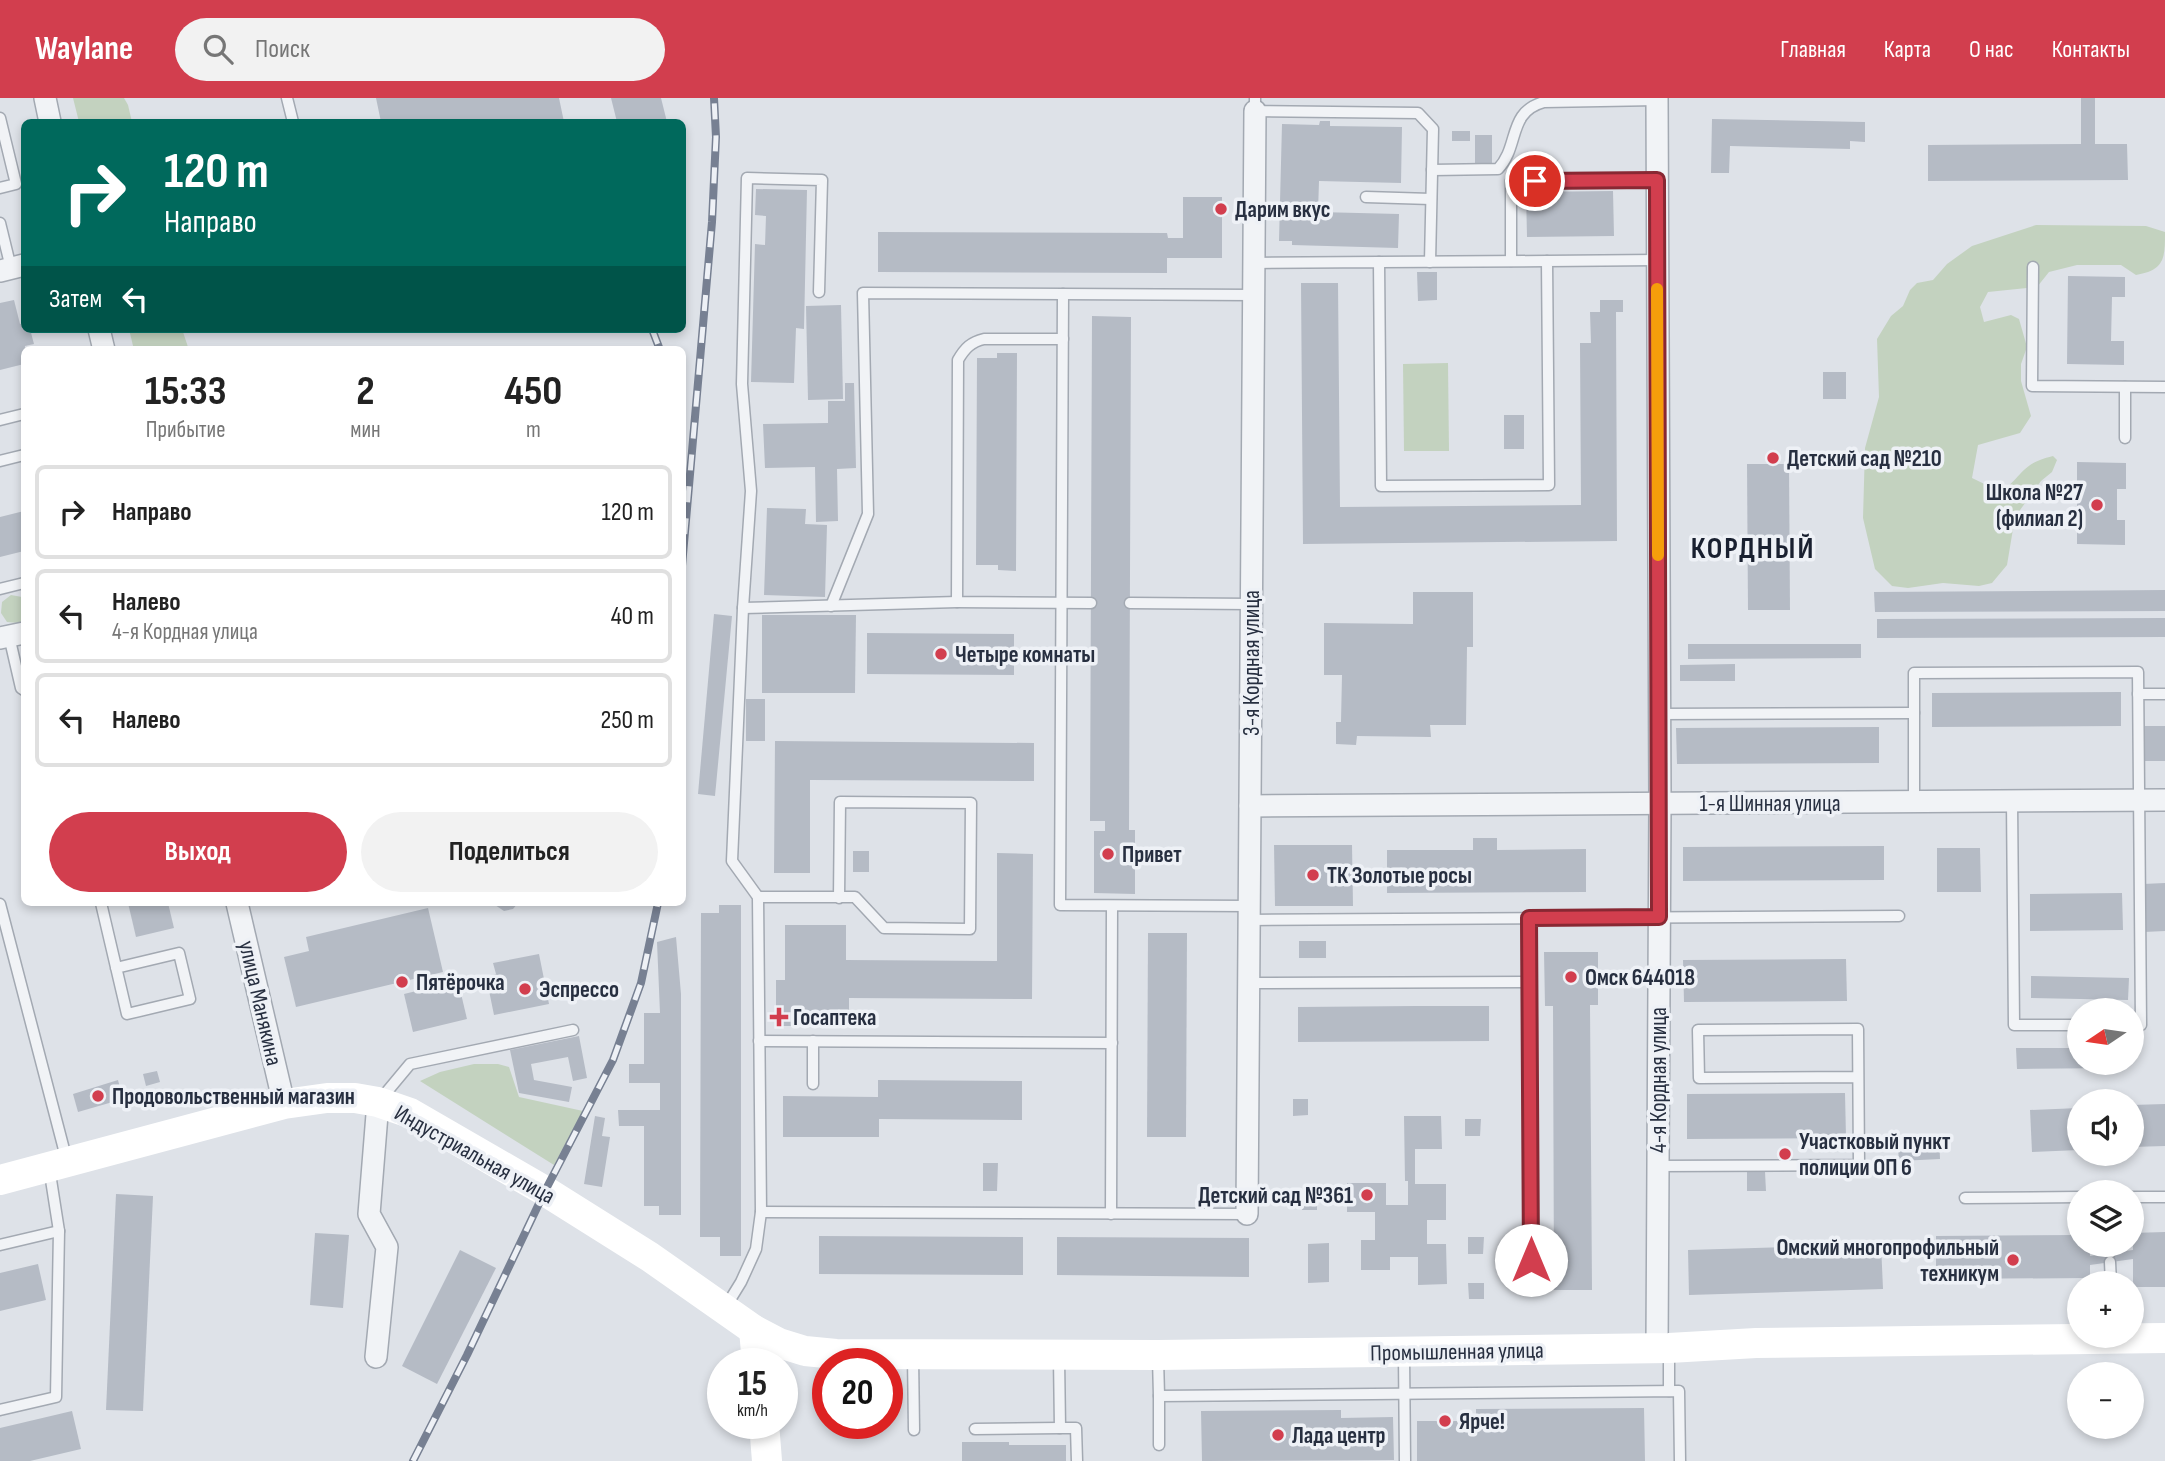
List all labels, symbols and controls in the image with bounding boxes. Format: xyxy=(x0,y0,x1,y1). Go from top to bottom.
search box xyxy=(175,18,665,81)
text: Waylane xyxy=(35,29,133,69)
icon: search xyxy=(199,30,237,68)
text: Поиск xyxy=(255,34,310,65)
text: Главная xyxy=(1780,35,1846,64)
text: Карта xyxy=(1884,35,1931,64)
text: О нас xyxy=(1969,35,2014,64)
text: Контакты xyxy=(2052,35,2130,64)
text: 120 m xyxy=(164,143,269,202)
icon: right xyxy=(49,147,140,238)
pin xyxy=(1505,151,1565,211)
icon: arrive xyxy=(1516,162,1554,200)
place label: Дарим вкус xyxy=(1235,196,1331,224)
marker: Дарим вкус xyxy=(1213,201,1229,217)
text: Направо xyxy=(164,203,257,242)
icon: left xyxy=(116,280,154,318)
text: Затем xyxy=(49,284,102,315)
text: 15:33 xyxy=(145,366,227,417)
text: 2 xyxy=(356,366,375,417)
text: 450 xyxy=(504,366,562,417)
text: Прибытие xyxy=(146,416,225,444)
text: мин xyxy=(350,416,381,444)
text: m xyxy=(526,416,541,444)
place label: Детский сад №210 xyxy=(1787,445,1942,473)
marker: Детский сад №210 xyxy=(1765,450,1781,466)
place label: Школа №27 (филиал 2) xyxy=(1986,479,2083,533)
icon: right xyxy=(53,493,91,531)
text: Направо xyxy=(112,497,191,528)
text: 120 m xyxy=(601,497,654,528)
marker: Школа №27 (филиал 2) xyxy=(2089,497,2105,513)
district label: КОРДНЫЙ xyxy=(1691,531,1815,567)
text: Налево xyxy=(112,587,181,618)
street label: 3-я Кордная улица xyxy=(1238,590,1266,736)
icon: left xyxy=(53,597,91,635)
text: 40 m xyxy=(611,601,654,632)
text: 4-я Кордная улица xyxy=(112,618,258,646)
place label: Четыре комнаты xyxy=(955,641,1095,669)
marker: Четыре комнаты xyxy=(933,646,949,662)
icon: left xyxy=(53,701,91,739)
text: Налево xyxy=(112,705,181,736)
text: 250 m xyxy=(600,705,654,736)
street label: 1-я Шинная улица xyxy=(1700,790,1840,818)
button: Выход xyxy=(49,812,347,892)
button: Поделиться xyxy=(361,812,658,892)
place label: Привет xyxy=(1122,841,1182,869)
marker: Привет xyxy=(1100,846,1116,862)
place label: ТК Золотые росы xyxy=(1327,862,1472,890)
marker: ТК Золотые росы xyxy=(1305,867,1321,883)
street label: улица Манякина xyxy=(232,938,288,1068)
place label: Омск 644018 xyxy=(1585,964,1695,992)
place label: Пятёрочка xyxy=(416,969,505,997)
marker: Омск 644018 xyxy=(1563,969,1579,985)
marker: Пятёрочка xyxy=(394,974,410,990)
place label: Эспрессо xyxy=(539,976,619,1004)
marker: Эспрессо xyxy=(517,981,533,997)
north arrow xyxy=(2067,998,2144,1074)
map controls xyxy=(2067,998,2144,1439)
place label: Госаптека xyxy=(793,1004,876,1032)
street label: 4-я Кордная улица xyxy=(1645,1007,1673,1153)
marker: Госаптека xyxy=(771,1009,787,1025)
place label: Продовольственный магазин xyxy=(112,1083,355,1111)
marker: Продовольственный магазин xyxy=(90,1088,106,1104)
button: sound xyxy=(2067,1089,2144,1166)
street label: Индустриальная улица xyxy=(389,1099,560,1211)
place label: Участковый пункт полиции ОП 6 xyxy=(1799,1128,1951,1182)
marker: Участковый пункт полиции ОП 6 xyxy=(1777,1146,1793,1162)
button: layers xyxy=(2067,1180,2144,1257)
place label: Детский сад №361 xyxy=(1198,1182,1353,1210)
marker: Детский сад №361 xyxy=(1359,1187,1375,1203)
position arrow xyxy=(1494,1223,1568,1297)
place label: Омский многопрофильный техникум xyxy=(1776,1234,1999,1288)
marker: Омский многопрофильный техникум xyxy=(2005,1252,2021,1268)
button: + xyxy=(2067,1271,2144,1348)
street label: Промышленная улица xyxy=(1370,1336,1544,1368)
speed limit sign: 20 xyxy=(812,1348,903,1439)
button: − xyxy=(2067,1362,2144,1439)
text: 15 xyxy=(738,1363,767,1406)
text: km/h xyxy=(737,1400,768,1421)
place label: Ярче! xyxy=(1459,1408,1505,1436)
marker: Ярче! xyxy=(1437,1413,1453,1429)
place label: Лада центр xyxy=(1292,1422,1386,1450)
marker: Лада центр xyxy=(1270,1427,1286,1443)

